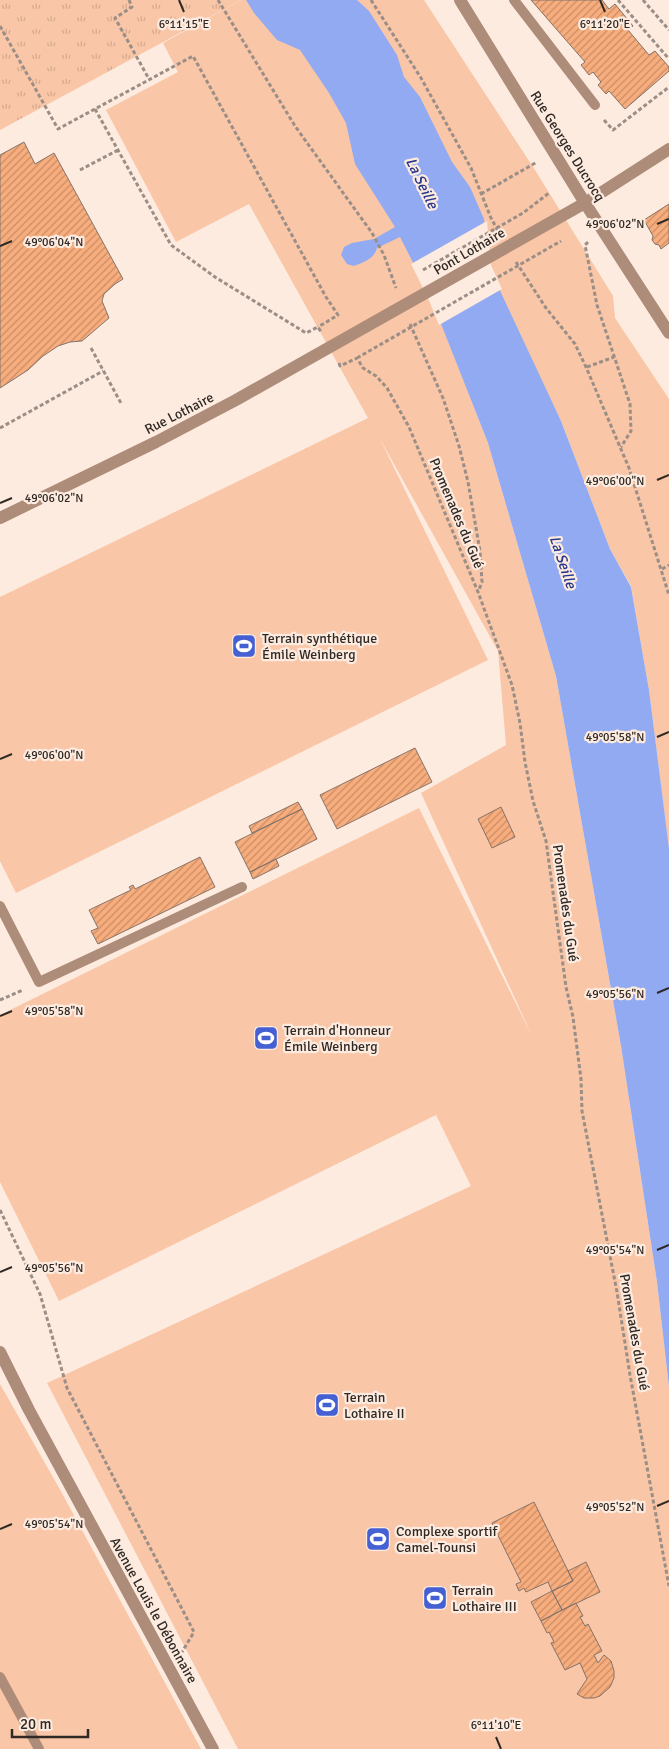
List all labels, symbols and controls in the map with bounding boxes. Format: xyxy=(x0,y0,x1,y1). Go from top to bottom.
text: 6°11'15"E xyxy=(159,17,210,32)
text: 6°11'20"E xyxy=(580,17,631,32)
street label: Rue Georges Ducrocq xyxy=(527,88,608,205)
water label: La Seille xyxy=(402,155,443,213)
text: 49°06'02"N xyxy=(586,217,644,232)
street label: Pont Lothaire xyxy=(430,224,508,279)
text: 49°06'04"N xyxy=(25,235,83,250)
street label: Rue Lothaire xyxy=(142,389,217,438)
street label: Promenades du Gué xyxy=(426,455,487,571)
text: 49°06'00"N xyxy=(586,474,644,489)
text: 49°06'02"N xyxy=(25,491,83,506)
water label: La Seille xyxy=(546,533,581,592)
place label: Terrain synthétique Émile Weinberg xyxy=(262,630,377,663)
sports icon: Terrain synthétique Émile Weinberg xyxy=(231,633,257,659)
text: 49°05'58"N xyxy=(586,730,644,745)
text: 49°06'00"N xyxy=(25,748,83,763)
street label: Promenades du Gué xyxy=(549,843,582,963)
text: 49°05'56"N xyxy=(586,987,644,1002)
text: 49°05'58"N xyxy=(25,1004,83,1019)
place label: Terrain d'Honneur Émile Weinberg xyxy=(284,1022,392,1055)
sports icon: Terrain d'Honneur Émile Weinberg xyxy=(253,1025,279,1051)
text: 49°05'54"N xyxy=(586,1243,644,1258)
text: 49°05'56"N xyxy=(25,1261,83,1276)
street label: Promenades du Gué xyxy=(616,1272,653,1392)
place label: Terrain Lothaire II xyxy=(344,1389,405,1422)
sports icon: Terrain Lothaire II xyxy=(314,1392,340,1418)
text: 49°05'52"N xyxy=(586,1500,644,1515)
text: 49°05'54"N xyxy=(25,1517,83,1532)
place label: Complexe sportif Camel-Tounsi xyxy=(396,1523,498,1556)
sports icon: Complexe sportif Camel-Tounsi xyxy=(365,1526,391,1552)
street label: Avenue Louis le Débonnaire xyxy=(106,1534,201,1686)
place label: Terrain Lothaire III xyxy=(452,1582,517,1615)
sports icon: Terrain Lothaire III xyxy=(422,1585,448,1611)
scale bar xyxy=(12,1706,89,1738)
text: 20 m xyxy=(20,1715,51,1733)
text: 6°11'10"E xyxy=(471,1718,522,1733)

